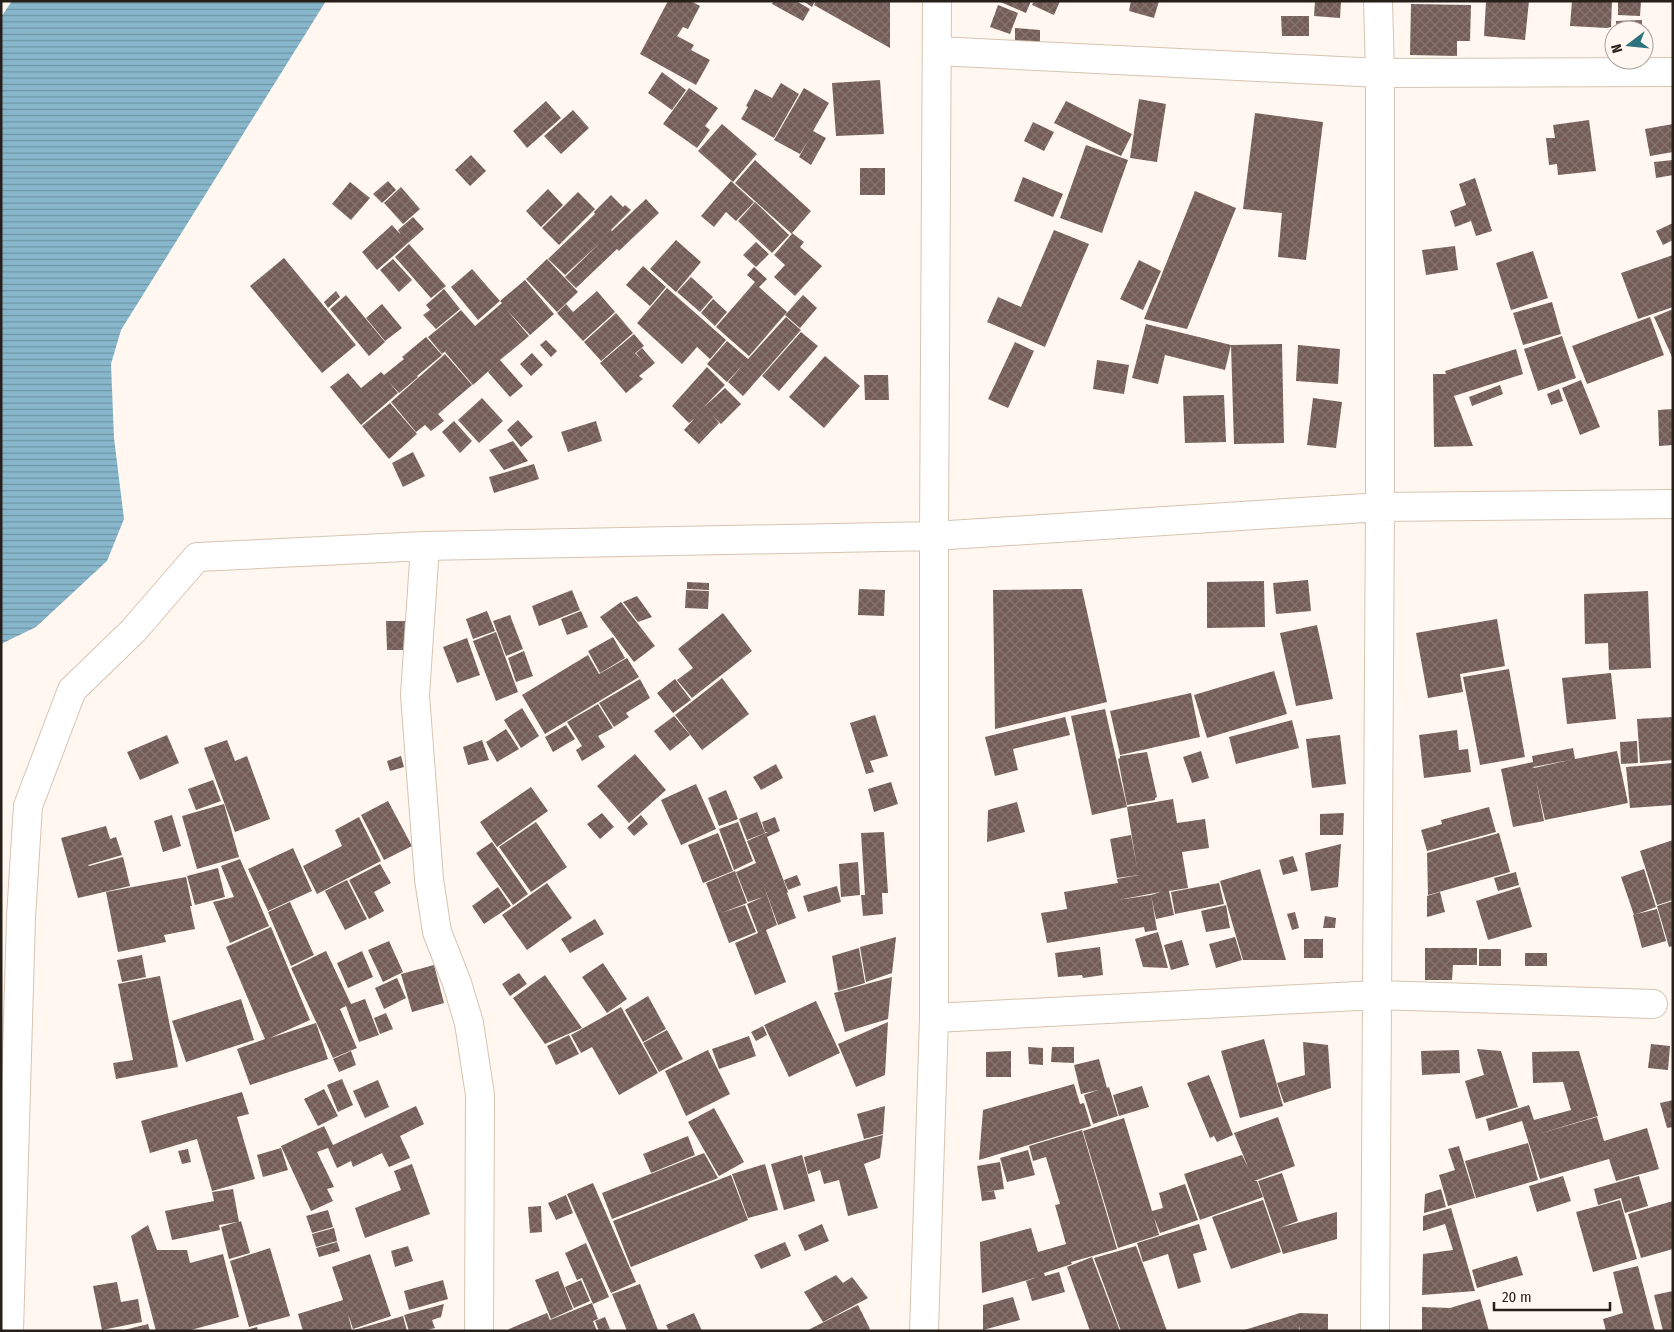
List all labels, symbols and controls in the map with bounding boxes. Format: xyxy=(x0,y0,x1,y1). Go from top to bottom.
north arrow xyxy=(1604,20,1654,70)
text: N xyxy=(1608,42,1626,55)
scale bar xyxy=(1494,1280,1610,1312)
text: 20 m xyxy=(1502,1288,1532,1306)

